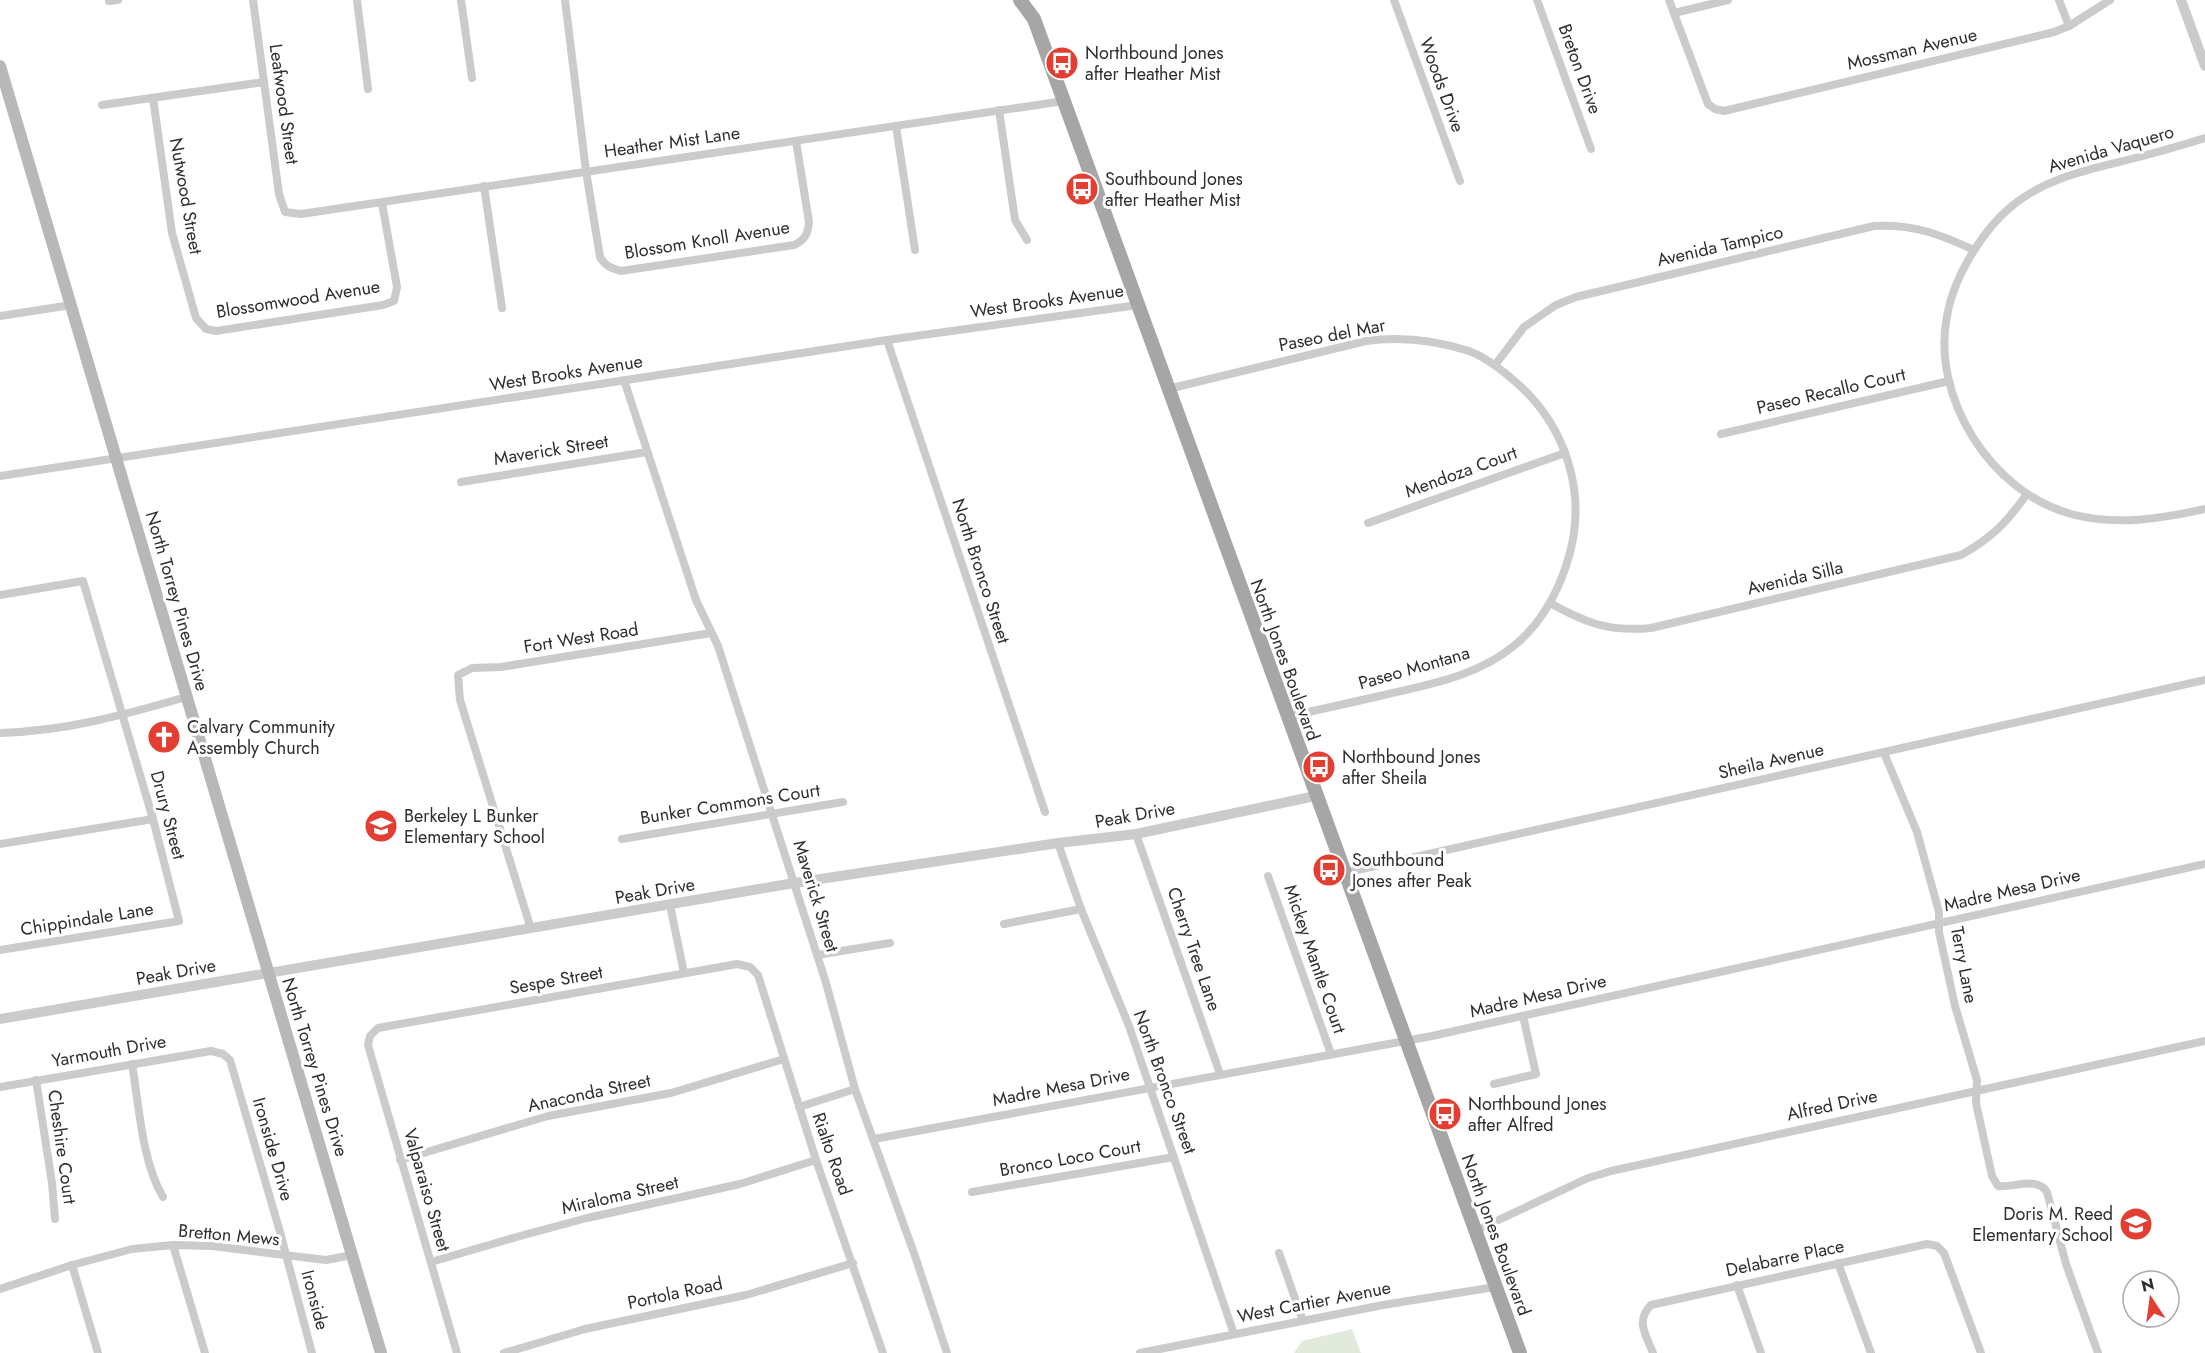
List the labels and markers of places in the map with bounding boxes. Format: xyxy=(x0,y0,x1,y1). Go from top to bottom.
place label: Northbound Jones after Heather Mist xyxy=(1085,40,1224,87)
bus stop icon: Northbound Jones after Heather Mist xyxy=(1044,45,1080,81)
place label: Southbound Jones after Heather Mist xyxy=(1105,166,1243,213)
bus stop icon: Southbound Jones after Heather Mist xyxy=(1064,171,1100,207)
place label: Calvary Community Assembly Church xyxy=(187,714,335,761)
church icon: Calvary Community Assembly Church xyxy=(146,719,182,755)
place label: Northbound Jones after Sheila xyxy=(1342,744,1481,791)
bus stop icon: Northbound Jones after Sheila xyxy=(1301,749,1337,785)
place label: Berkeley L Bunker Elementary School xyxy=(404,803,545,850)
school or university icon: Berkeley L Bunker Elementary School xyxy=(363,808,399,844)
place label: Southbound Jones after Peak xyxy=(1350,847,1472,894)
bus stop icon: Southbound Jones after Peak xyxy=(1311,852,1347,888)
place label: Northbound Jones after Alfred xyxy=(1468,1091,1607,1138)
bus stop icon: Northbound Jones after Alfred xyxy=(1427,1096,1463,1132)
place label: Doris M. Reed Elementary School xyxy=(1972,1201,2113,1248)
school or university icon: Doris M. Reed Elementary School xyxy=(2118,1206,2154,1242)

